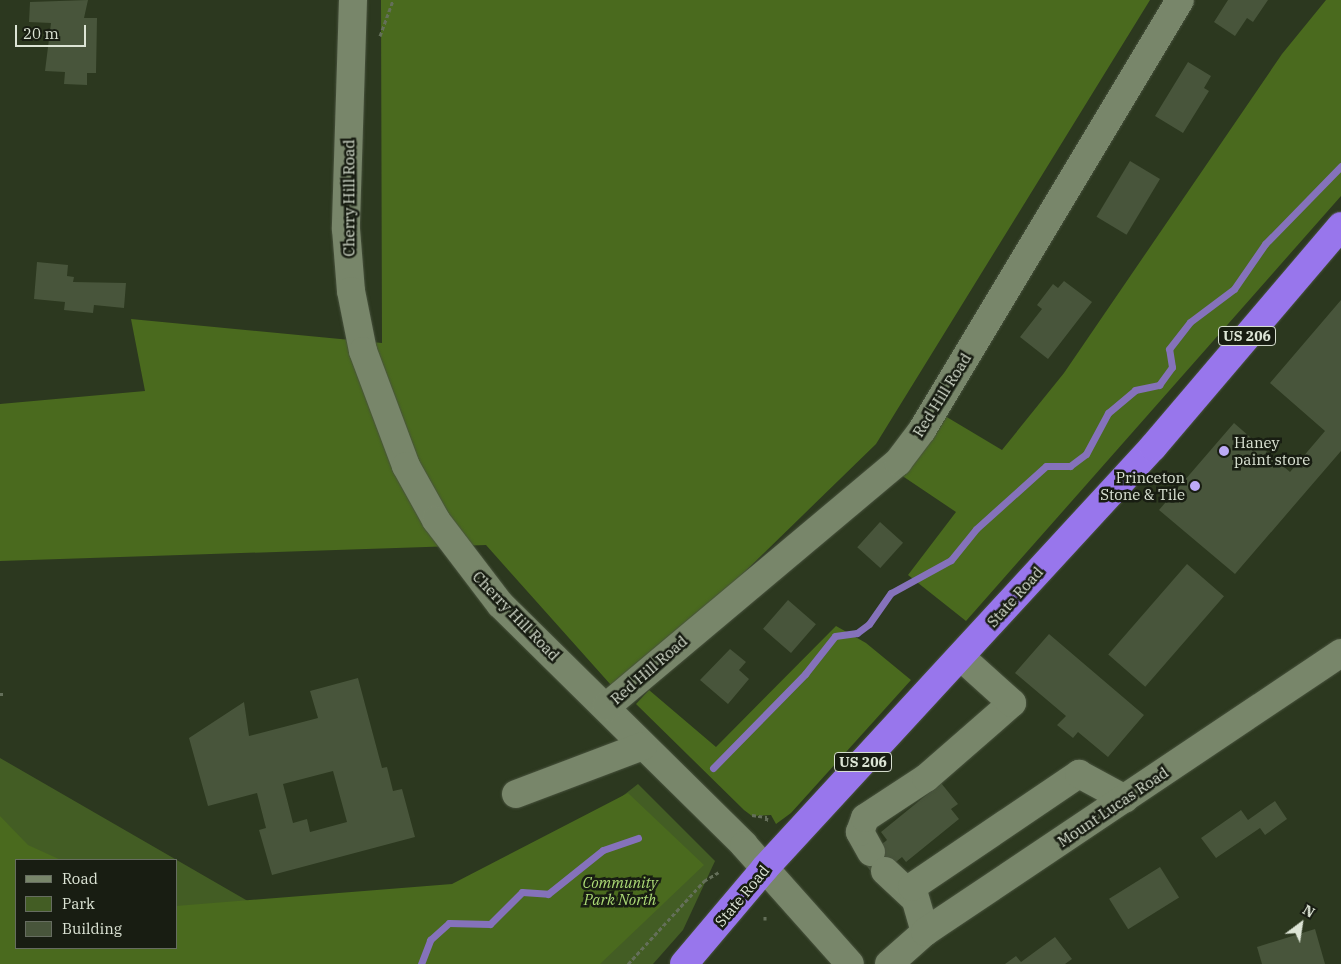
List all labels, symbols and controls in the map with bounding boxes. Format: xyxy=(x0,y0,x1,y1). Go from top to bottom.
scale bar xyxy=(18,15,89,47)
text: 20 m xyxy=(23,24,59,43)
street label: Cherry Hill Road xyxy=(340,139,358,257)
road number: US 206 xyxy=(1217,324,1277,348)
street label: Red Hill Road xyxy=(909,350,975,440)
place label: Haney paint store xyxy=(1234,433,1310,468)
marker: Haney paint store xyxy=(1218,445,1230,457)
place label: Princeton Stone & Tile xyxy=(1100,468,1185,503)
marker: Princeton Stone & Tile xyxy=(1189,480,1201,492)
street label: State Road xyxy=(983,563,1047,631)
street label: Cherry Hill Road xyxy=(469,568,563,664)
street label: Red Hill Road xyxy=(607,632,691,708)
road number: US 206 xyxy=(833,750,893,774)
street label: Mount Lucas Road xyxy=(1054,763,1172,851)
legend xyxy=(15,859,178,949)
street label: State Road xyxy=(711,862,773,930)
text: Road xyxy=(62,869,98,888)
park label: Community Park North xyxy=(582,873,658,908)
text: Park xyxy=(62,894,95,913)
north arrow xyxy=(1276,899,1326,949)
text: N xyxy=(1299,901,1318,922)
text: Building xyxy=(62,919,122,938)

